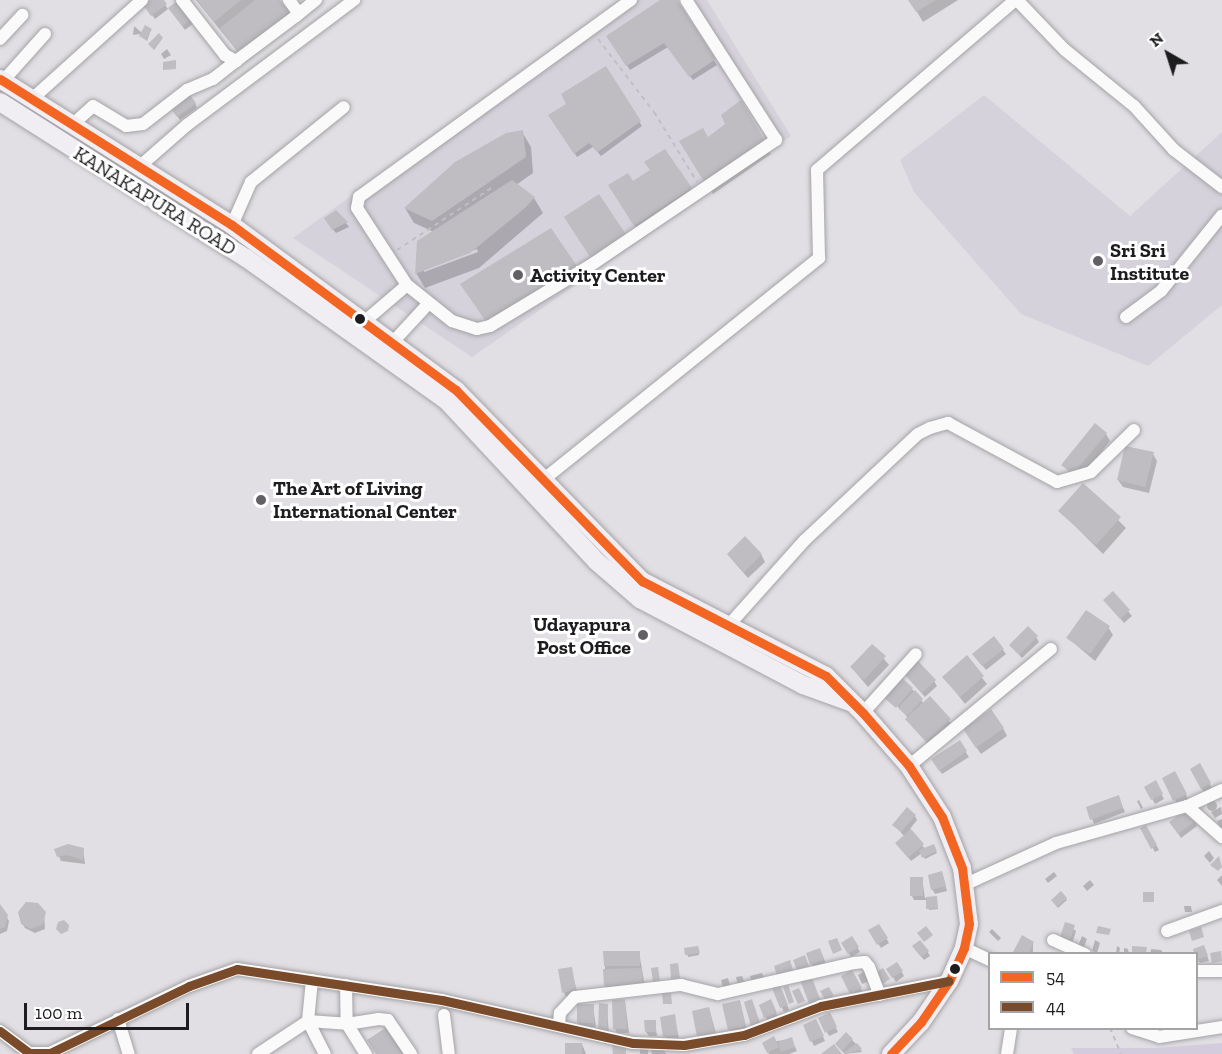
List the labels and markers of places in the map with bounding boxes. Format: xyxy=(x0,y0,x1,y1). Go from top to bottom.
place label: Sri Sri Institute xyxy=(1110,238,1189,285)
marker: Sri Sri Institute xyxy=(1091,254,1105,268)
place label: Activity Center xyxy=(530,263,666,287)
marker: Activity Center xyxy=(511,268,525,282)
unlabelled marker xyxy=(354,313,366,325)
place label: The Art of Living International Center xyxy=(273,476,457,523)
marker: The Art of Living International Center xyxy=(254,493,268,507)
place label: Udayapura Post Office xyxy=(533,612,631,659)
marker: Udayapura Post Office xyxy=(636,628,650,642)
unlabelled marker xyxy=(949,963,961,975)

